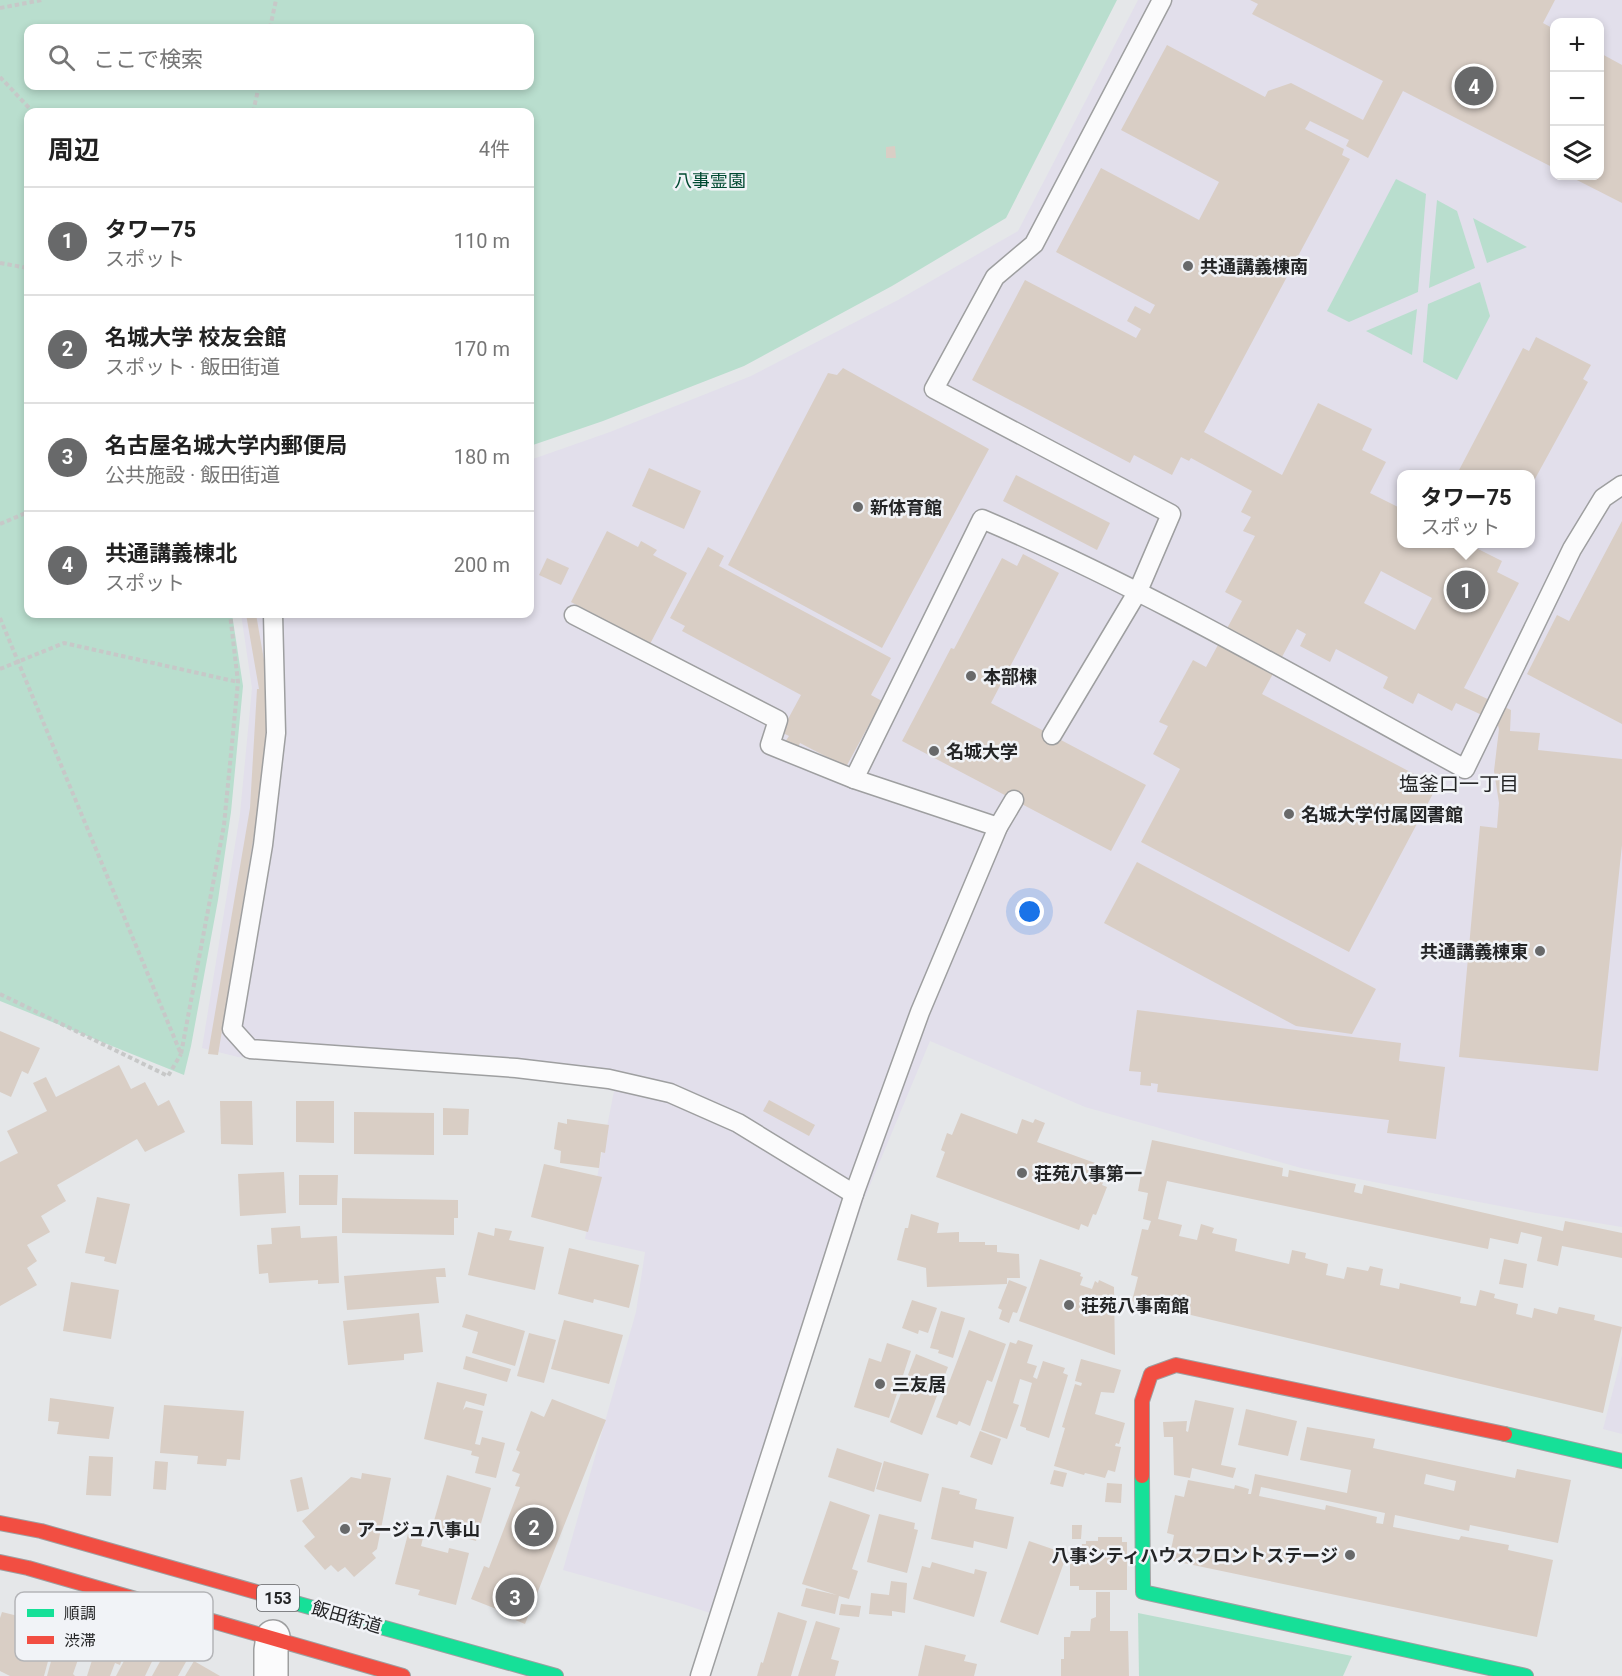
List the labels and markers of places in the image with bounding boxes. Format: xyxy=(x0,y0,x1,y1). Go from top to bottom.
pin: 4 xyxy=(1454,64,1494,109)
place label: 共通講義棟南 xyxy=(1200,256,1308,277)
marker: 共通講義棟南 xyxy=(1181,259,1195,273)
place label: 新体育館 xyxy=(870,497,942,518)
marker: 新体育館 xyxy=(851,500,865,514)
pin: 1 xyxy=(1446,568,1486,612)
place label: 本部棟 xyxy=(983,666,1037,687)
marker: 本部棟 xyxy=(964,669,978,683)
place label: 名城大学 xyxy=(946,741,1018,762)
marker: 名城大学 xyxy=(927,744,941,758)
place label: 名城大学付属図書館 xyxy=(1301,804,1463,825)
marker: 名城大学付属図書館 xyxy=(1282,807,1296,821)
place label: 共通講義棟東 xyxy=(1420,941,1528,962)
marker: 共通講義棟東 xyxy=(1533,944,1547,958)
place label: 荘苑八事第一 xyxy=(1034,1163,1142,1184)
marker: 荘苑八事第一 xyxy=(1015,1166,1029,1180)
place label: 荘苑八事南館 xyxy=(1081,1295,1189,1316)
marker: 荘苑八事南館 xyxy=(1062,1298,1076,1312)
place label: 三友居 xyxy=(892,1374,946,1395)
marker: 三友居 xyxy=(873,1377,887,1391)
pin: 2 xyxy=(514,1504,554,1550)
place label: アージュ八事山 xyxy=(357,1519,480,1540)
marker: アージュ八事山 xyxy=(338,1522,352,1536)
place label: 八事シティハウスフロントステージ xyxy=(1051,1545,1338,1566)
marker: 八事シティハウスフロントステージ xyxy=(1343,1548,1357,1562)
pin: 3 xyxy=(496,1574,534,1620)

